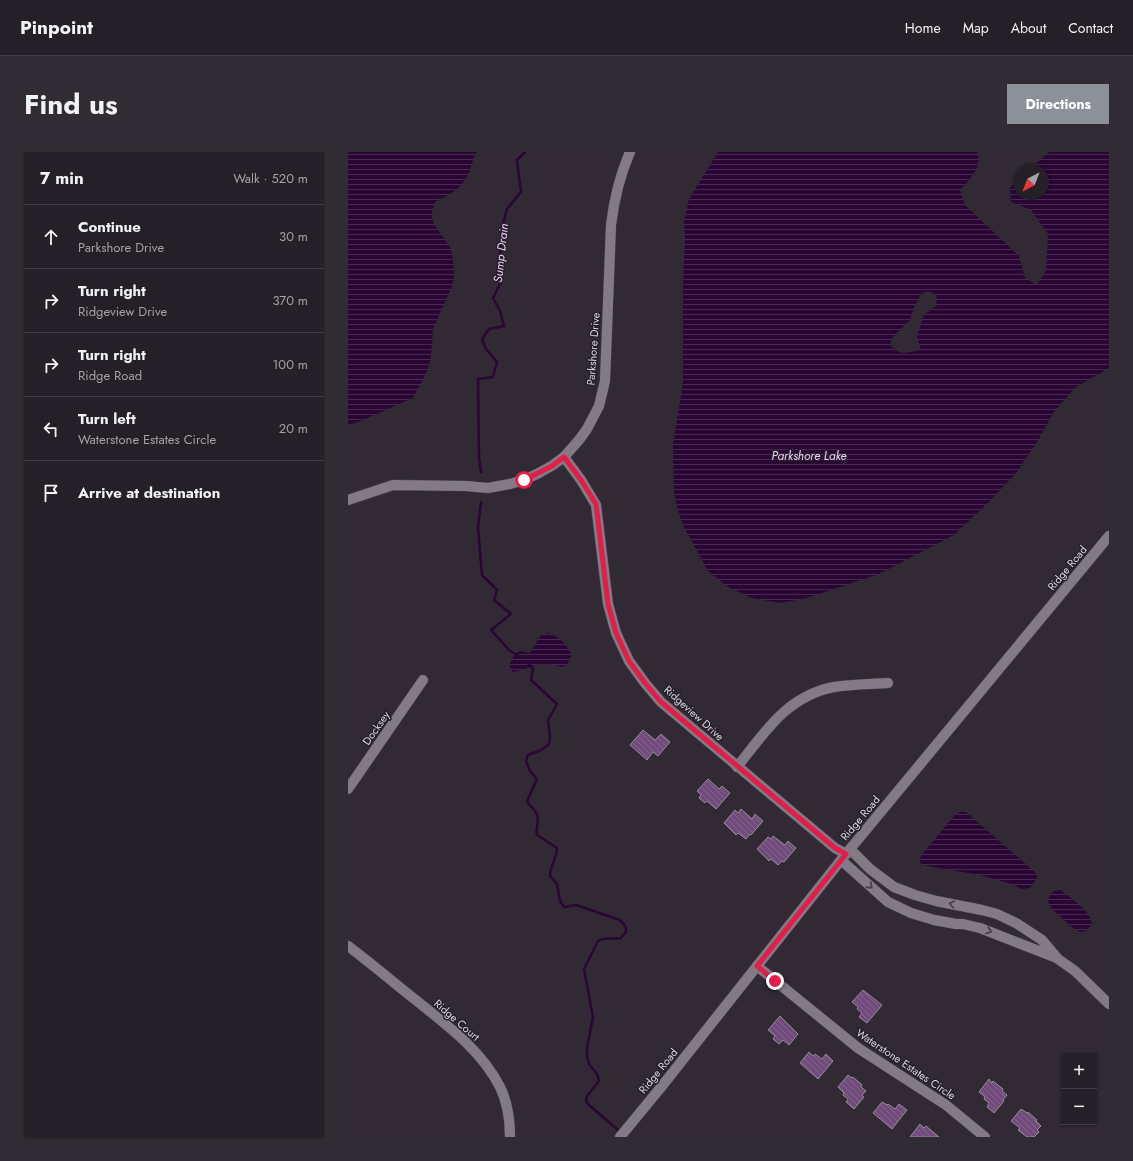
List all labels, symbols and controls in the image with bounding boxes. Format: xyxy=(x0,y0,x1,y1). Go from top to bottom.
text: Pinpoint xyxy=(20,14,93,41)
text: Home xyxy=(905,18,941,38)
text: Map xyxy=(963,18,989,38)
text: About xyxy=(1011,18,1046,38)
text: Contact xyxy=(1068,18,1113,38)
text: Find us xyxy=(24,84,118,125)
button: Directions xyxy=(1007,84,1109,124)
north arrow xyxy=(1013,164,1049,200)
text: 7 min xyxy=(40,166,84,190)
text: Walk · 520 m xyxy=(233,169,308,188)
text: Continue xyxy=(78,216,141,238)
water label: Sump Drain xyxy=(489,222,513,284)
icon: ahead xyxy=(40,226,62,248)
text: 30 m xyxy=(279,227,308,246)
text: Parkshore Drive xyxy=(78,238,164,257)
text: Turn right xyxy=(78,280,146,302)
icon: right xyxy=(40,290,62,312)
text: 370 m xyxy=(272,291,308,310)
text: Ridgeview Drive xyxy=(78,302,167,321)
street label: Parkshore Drive xyxy=(582,312,604,386)
text: Turn right xyxy=(78,344,146,366)
icon: right xyxy=(40,354,62,376)
text: 100 m xyxy=(273,355,308,374)
text: Ridge Road xyxy=(78,366,142,385)
text: Turn left xyxy=(78,408,136,430)
icon: left xyxy=(40,418,62,440)
text: 20 m xyxy=(279,419,308,438)
text: Waterstone Estates Circle xyxy=(78,430,216,449)
water label: Parkshore Lake xyxy=(771,447,847,465)
route start xyxy=(515,471,533,489)
icon: arrive xyxy=(40,482,62,504)
text: Arrive at destination xyxy=(78,482,220,504)
street label: Ridge Road xyxy=(1043,542,1091,594)
street label: Ridgeview Drive xyxy=(661,682,728,744)
street label: Docksey xyxy=(358,708,394,748)
street label: Ridge Road xyxy=(836,792,884,844)
one-way arrow xyxy=(865,882,872,889)
one-way arrow xyxy=(949,900,955,909)
one-way arrow xyxy=(985,926,992,935)
route end xyxy=(766,972,784,990)
street label: Ridge Court xyxy=(431,996,484,1045)
street label: Waterstone Estates Circle xyxy=(853,1025,959,1103)
street label: Ridge Road xyxy=(635,1045,681,1097)
map controls xyxy=(1061,1053,1097,1125)
button: + xyxy=(1061,1053,1097,1089)
button: − xyxy=(1061,1089,1097,1125)

